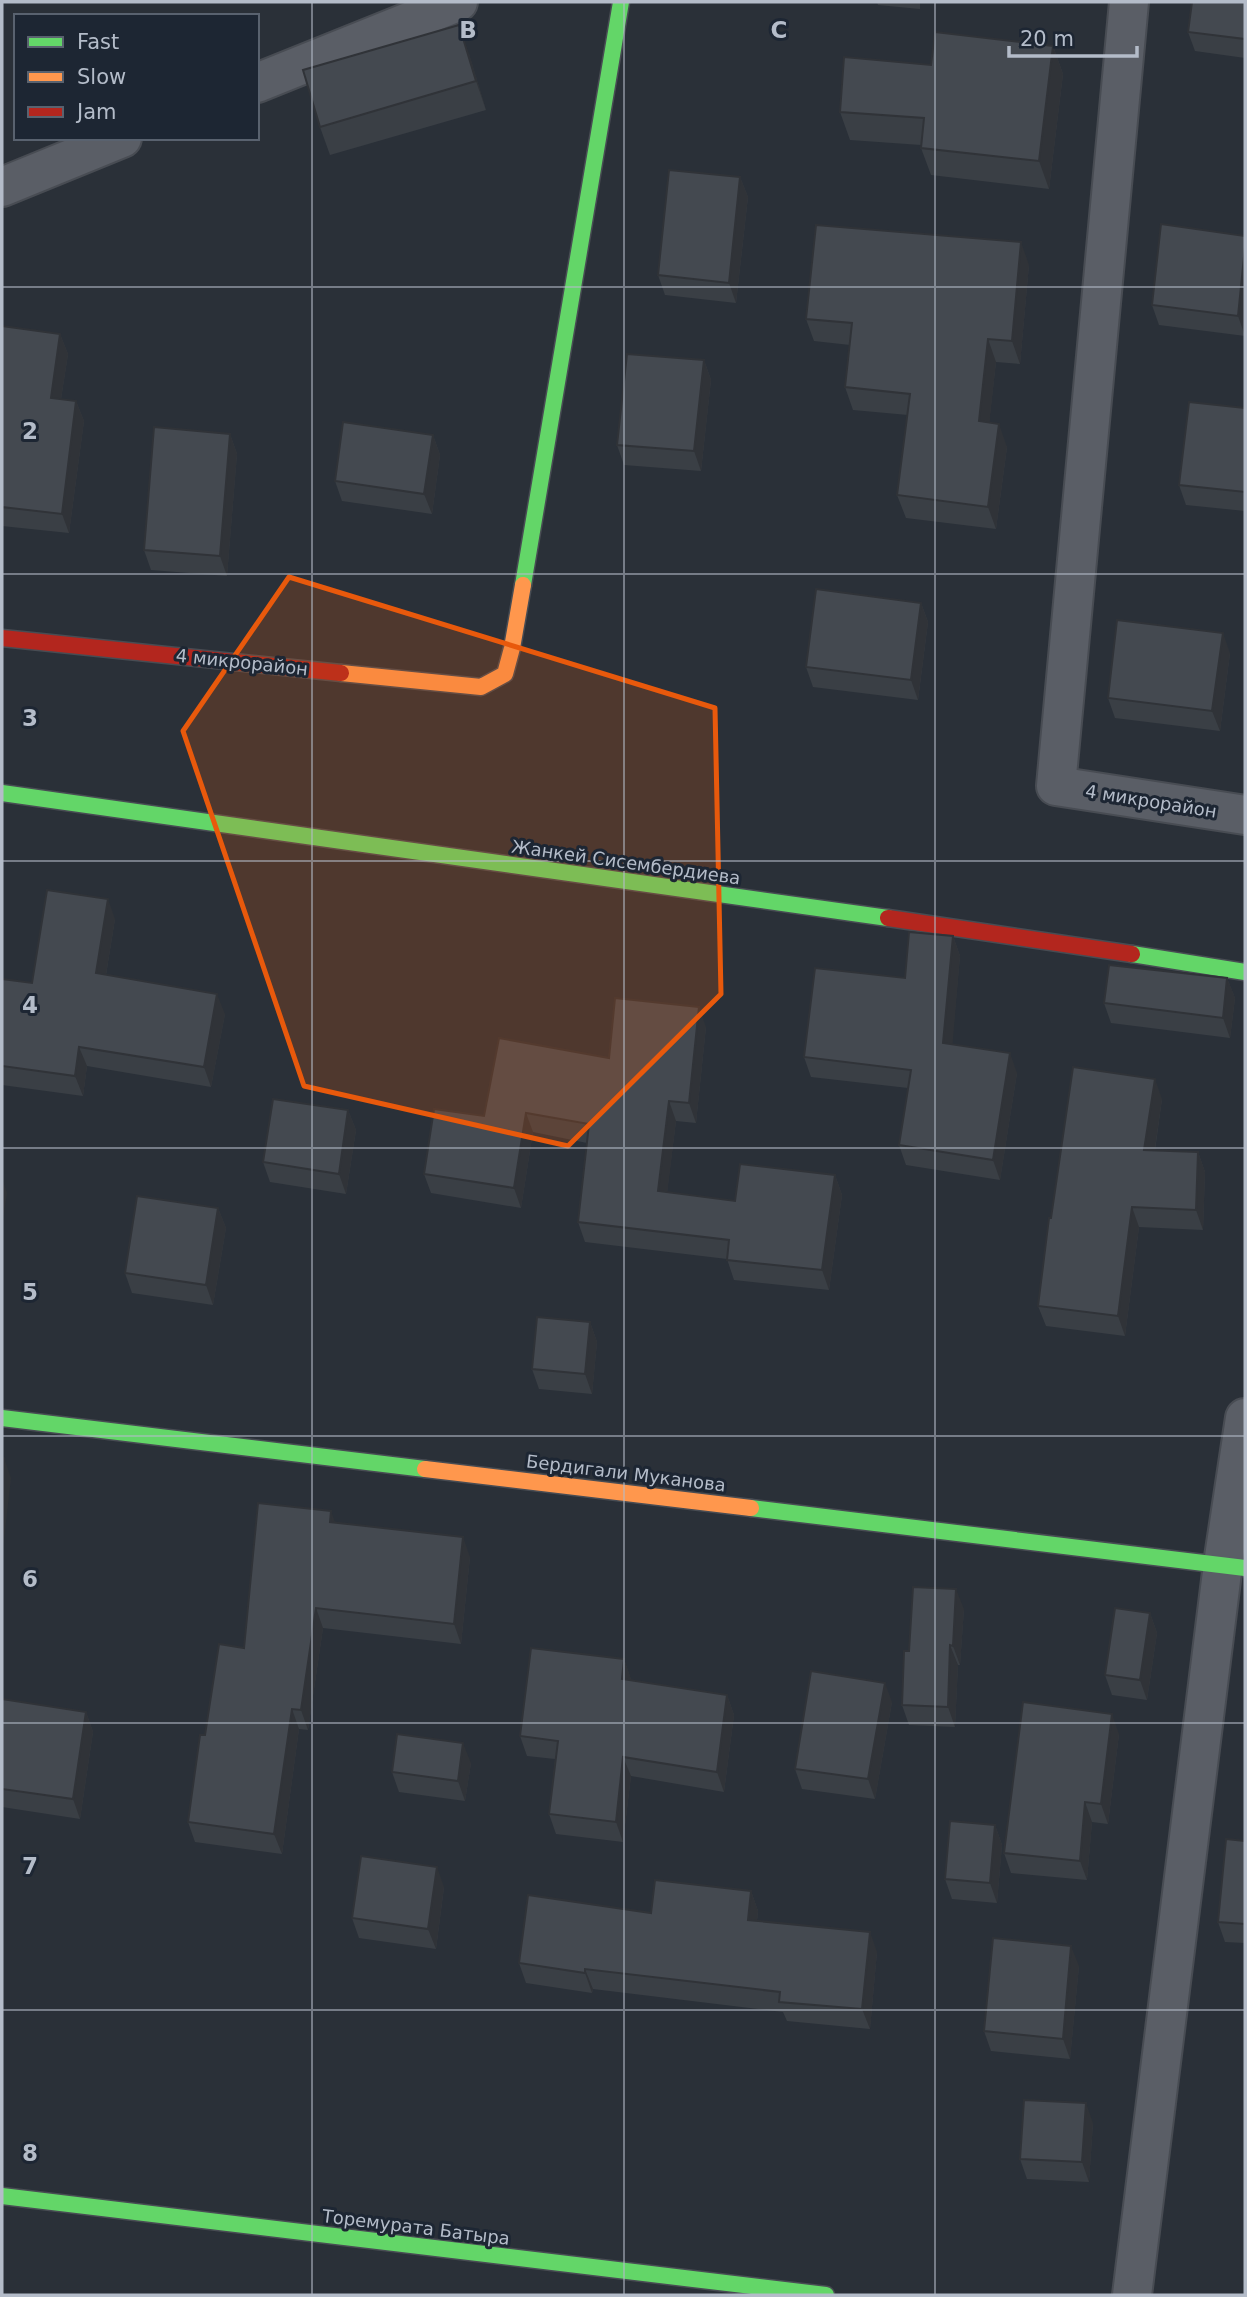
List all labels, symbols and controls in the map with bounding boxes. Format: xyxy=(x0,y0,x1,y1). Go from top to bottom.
legend xyxy=(14,14,259,140)
scale bar xyxy=(1009,14,1137,58)
text: B xyxy=(459,17,477,43)
text: C xyxy=(771,17,787,43)
text: 20 m xyxy=(1020,27,1074,51)
text: Fast xyxy=(77,30,119,54)
text: Slow xyxy=(77,65,126,89)
text: Jam xyxy=(75,100,117,124)
text: 2 xyxy=(22,418,38,444)
street label: 4 микрорайон xyxy=(175,645,309,679)
text: 3 xyxy=(22,705,38,731)
street label: 4 микрорайон xyxy=(1084,780,1218,822)
street label: Жанкей Сисембердиева xyxy=(510,836,742,888)
text: 4 xyxy=(22,992,38,1018)
text: 5 xyxy=(22,1279,38,1305)
street label: Бердигали Муканова xyxy=(525,1450,727,1496)
text: 6 xyxy=(22,1566,38,1592)
text: 7 xyxy=(22,1853,38,1879)
text: 8 xyxy=(22,2140,38,2166)
street label: Торемурата Батыра xyxy=(320,2205,511,2249)

